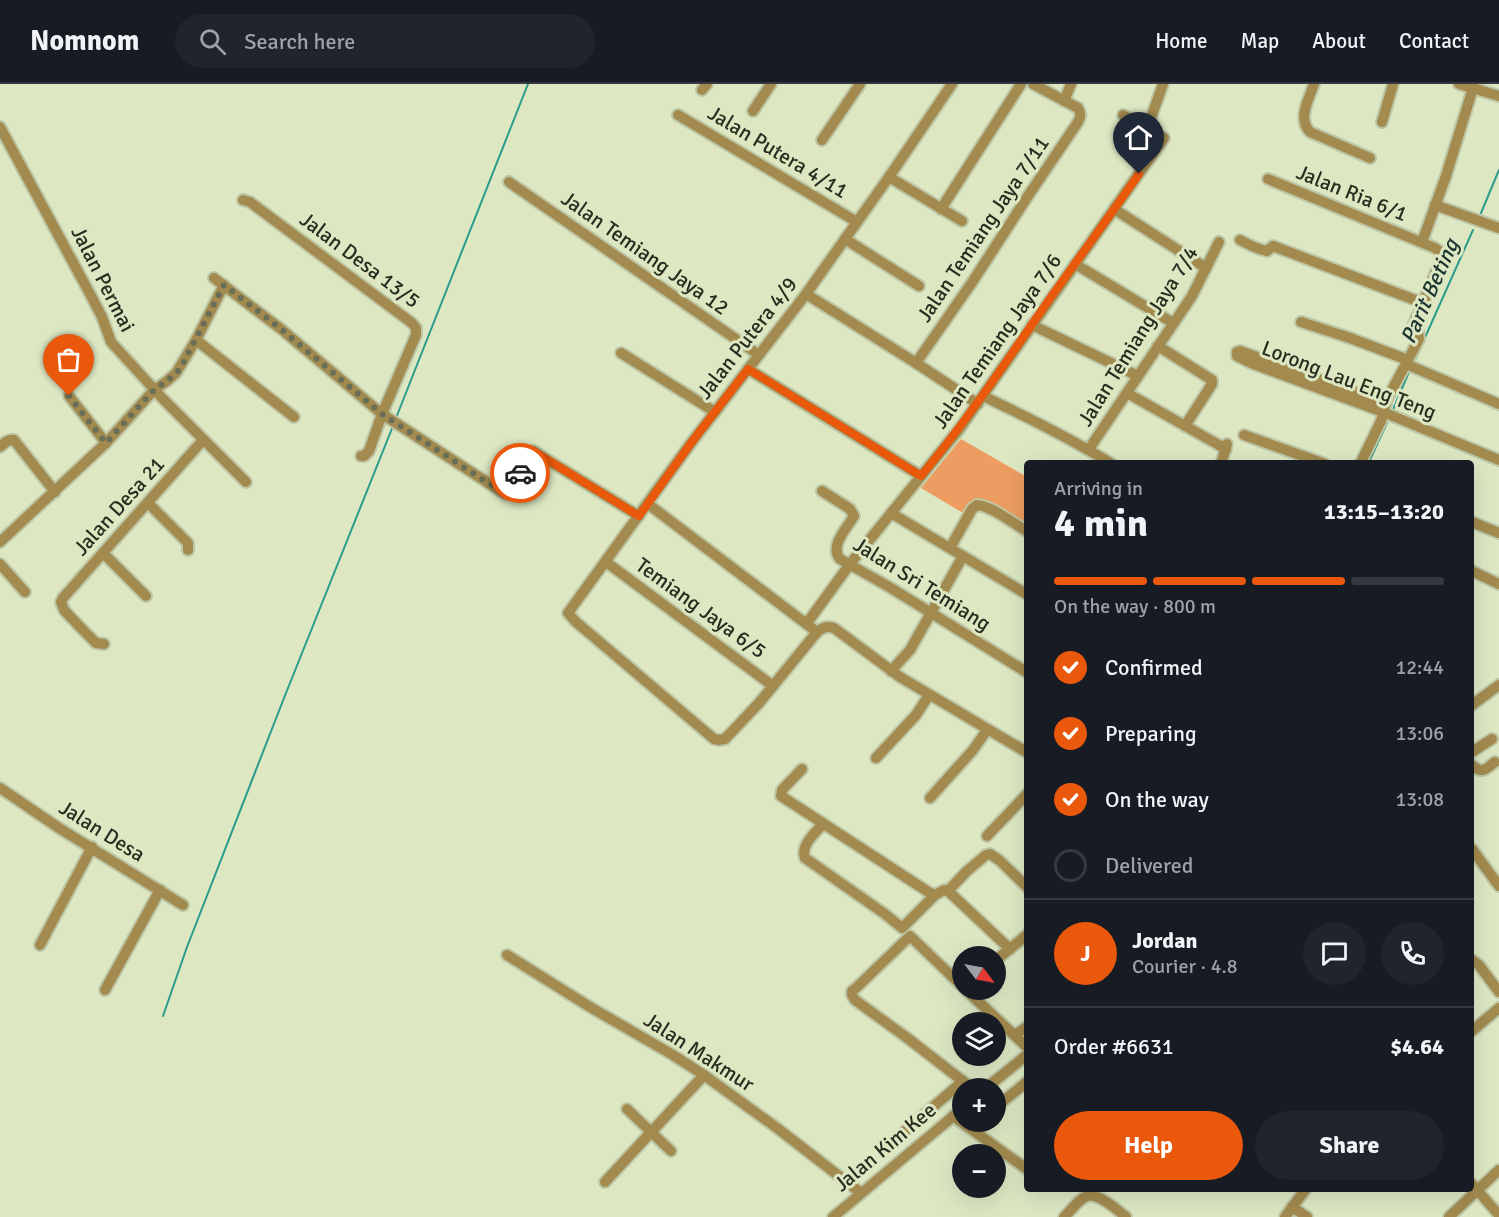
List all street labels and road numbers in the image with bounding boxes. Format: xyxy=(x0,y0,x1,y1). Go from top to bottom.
street label: Jalan Putera 4/11 xyxy=(703,100,853,204)
street label: Jalan Temiang Jaya 7/11 xyxy=(911,131,1055,327)
street label: Jalan Ria 6/1 xyxy=(1293,159,1411,227)
street label: Jalan Temiang Jaya 12 xyxy=(556,185,734,321)
street label: Jalan Desa 13/5 xyxy=(295,206,425,314)
street label: Jalan Permai xyxy=(65,222,141,336)
street label: Jalan Temiang Jaya 7/4 xyxy=(1072,241,1204,431)
street label: Jalan Temiang Jaya 7/6 xyxy=(927,249,1067,433)
street label: Jalan Putera 4/9 xyxy=(691,272,803,404)
street label: Lorong Lau Eng Teng xyxy=(1258,335,1440,425)
street label: Jalan Desa 21 xyxy=(68,451,170,561)
street label: Jalan Sri Temiang xyxy=(848,531,996,637)
street label: Temiang Jaya 6/5 xyxy=(631,552,771,664)
street label: Jalan Desa xyxy=(54,794,150,868)
street label: Jalan Makmur xyxy=(639,1007,759,1098)
street label: Jalan Kim Kee xyxy=(829,1097,941,1197)

